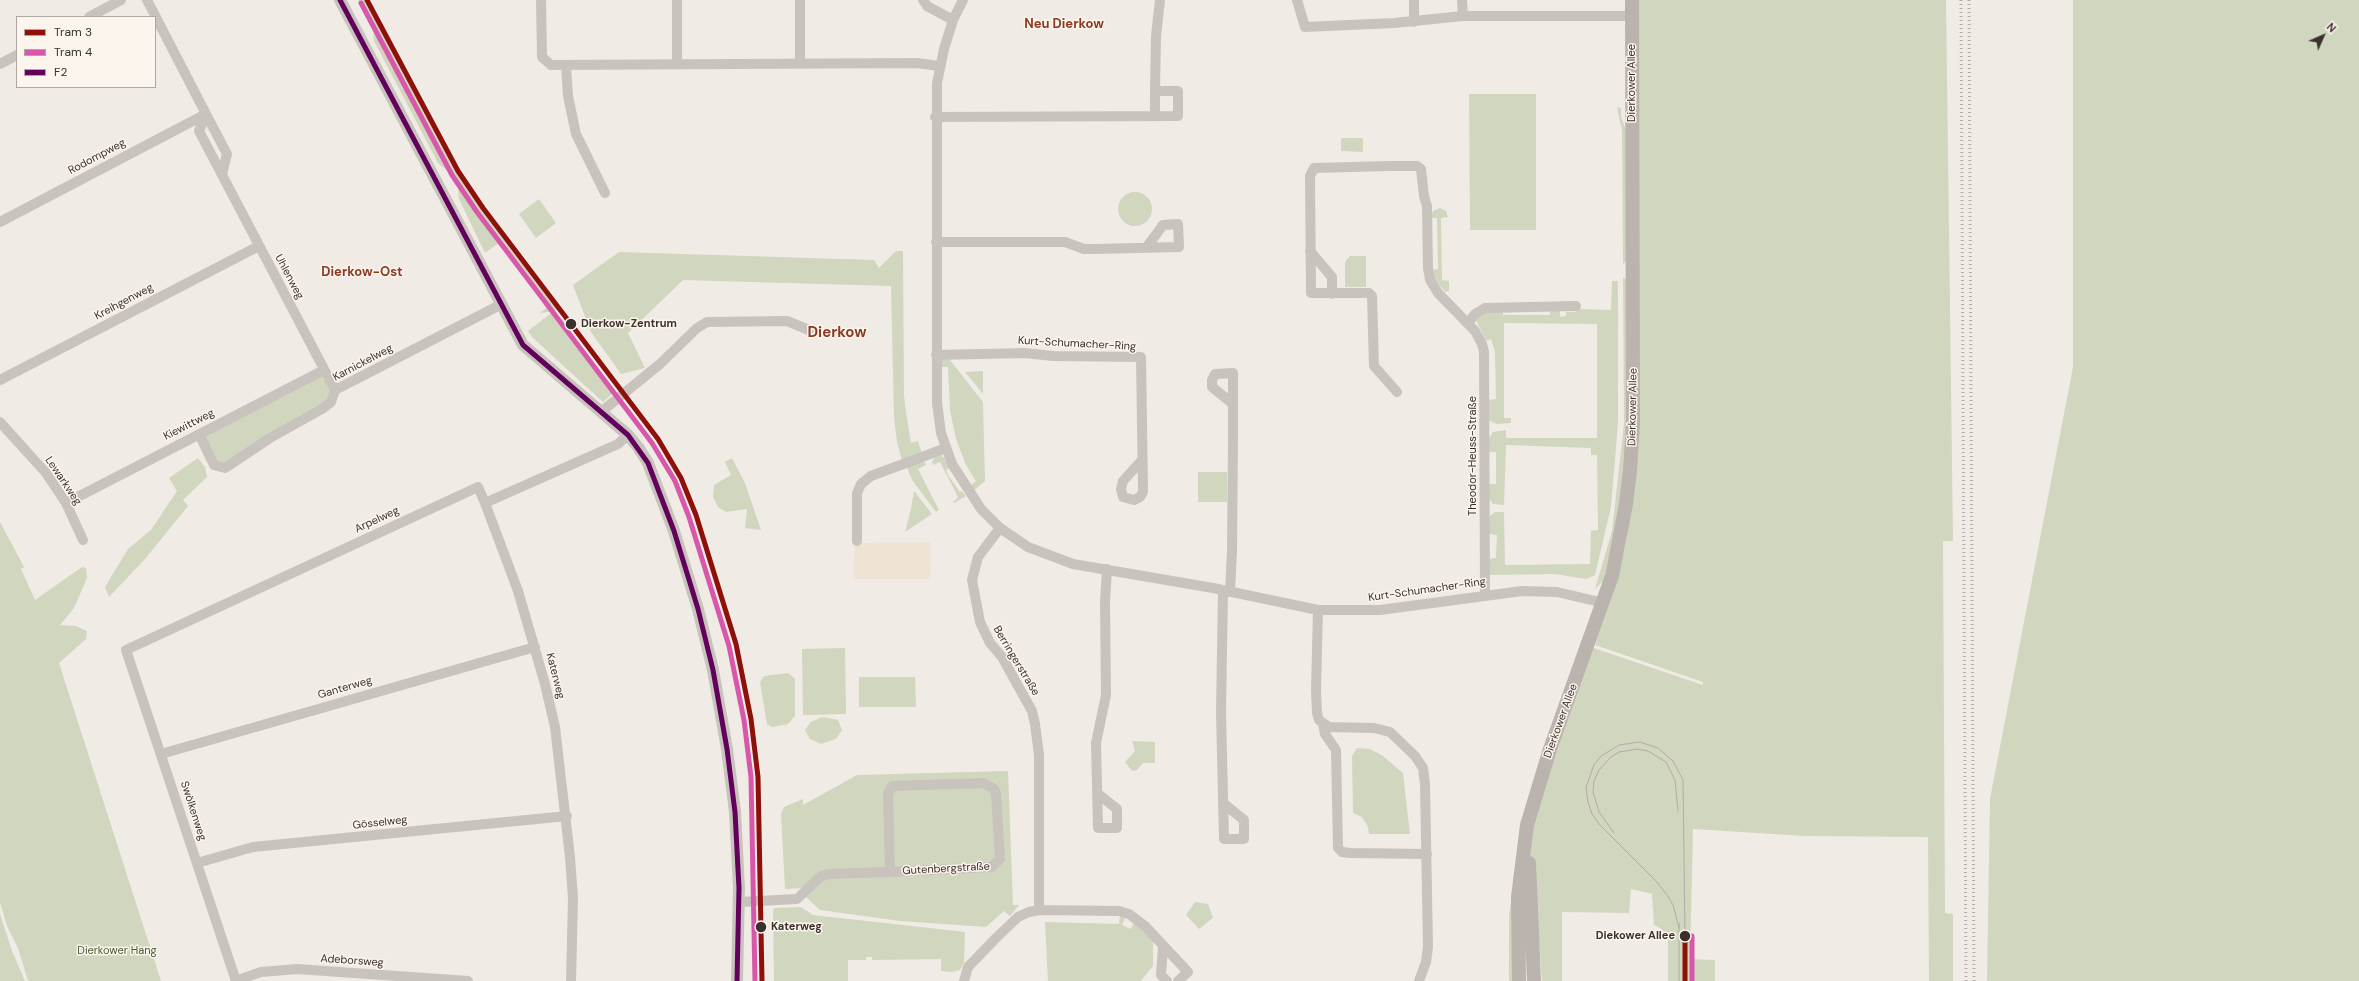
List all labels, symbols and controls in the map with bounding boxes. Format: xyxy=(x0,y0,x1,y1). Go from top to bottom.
legend xyxy=(16,16,156,88)
north arrow xyxy=(2303,16,2343,56)
district label: Neu Dierkow xyxy=(1024,17,1104,33)
text: N xyxy=(2324,20,2339,35)
text: Tram 3 xyxy=(54,24,92,40)
text: Tram 4 xyxy=(54,44,92,60)
street label: Dierkower Allee xyxy=(1625,44,1639,122)
text: F2 xyxy=(54,64,67,80)
street label: Rodompweg xyxy=(66,136,128,178)
street label: Uhlenweg xyxy=(272,252,306,302)
district label: Dierkow-Ost xyxy=(321,265,403,281)
street label: Kreihgenweg xyxy=(92,281,156,323)
marker: Dierkow-Zentrum xyxy=(564,317,578,331)
place label: Dierkow-Zentrum xyxy=(581,317,677,331)
district label: Dierkow xyxy=(807,324,867,342)
street label: Kurt-Schumacher-Ring xyxy=(1018,334,1136,354)
street label: Karnickelweg xyxy=(331,342,395,384)
street label: Dierkower Allee xyxy=(1626,368,1640,446)
street label: Theodor-Heuss-Straße xyxy=(1466,396,1480,516)
street label: Kiewittweg xyxy=(161,407,217,443)
street label: Lewarkweg xyxy=(42,454,84,508)
street label: Arpelweg xyxy=(353,504,401,536)
street label: Kurt-Schumacher-Ring xyxy=(1367,575,1487,605)
street label: Berringerstraße xyxy=(990,624,1042,698)
street label: Katerweg xyxy=(543,652,567,700)
street label: Ganterweg xyxy=(316,674,374,702)
street label: Dierkower Allee xyxy=(1541,682,1581,760)
street label: Swölkenweg xyxy=(177,780,209,842)
street label: Gösselweg xyxy=(352,814,408,832)
street label: Gutenbergstraße xyxy=(902,860,990,878)
marker: Katerweg xyxy=(754,920,768,934)
place label: Katerweg xyxy=(771,920,822,934)
place label: Diekower Allee xyxy=(1596,929,1675,943)
marker: Diekower Allee xyxy=(1678,929,1692,943)
park label: Dierkower Hang xyxy=(77,944,157,958)
street label: Adeborsweg xyxy=(320,952,384,970)

